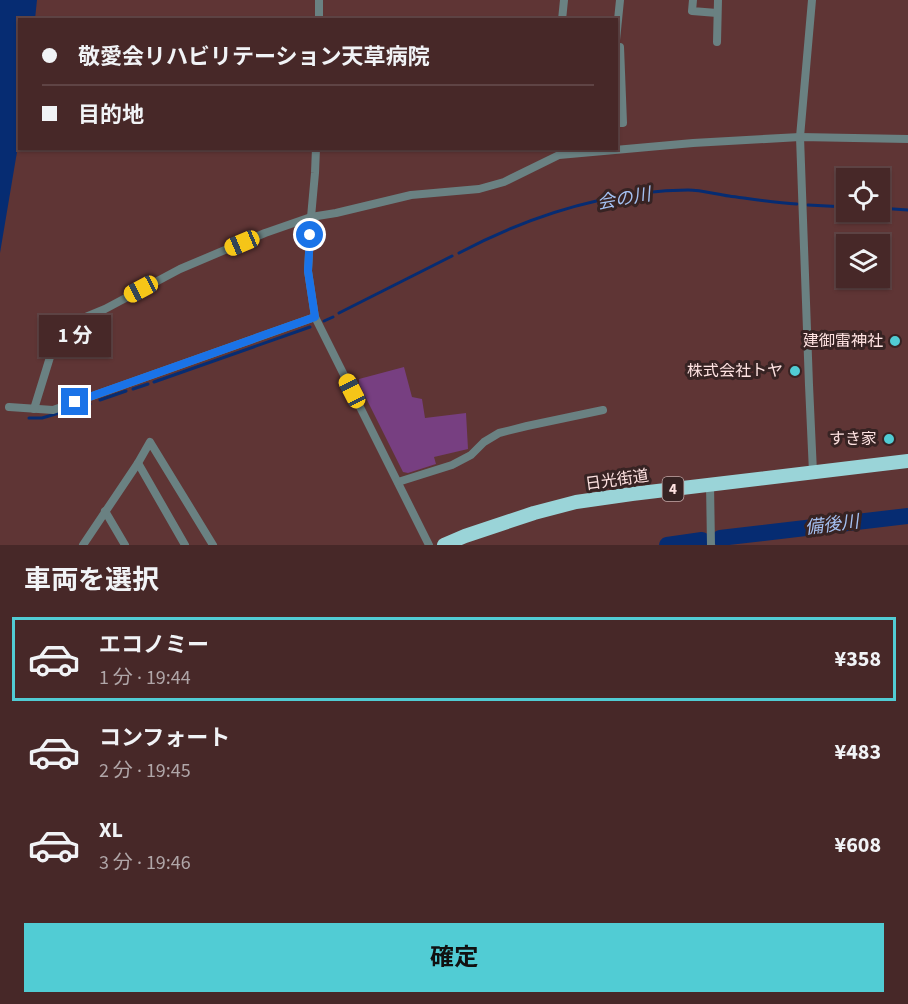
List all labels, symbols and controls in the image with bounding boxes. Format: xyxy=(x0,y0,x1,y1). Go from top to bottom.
text: 敬愛会リハビリテーション天草病院 xyxy=(78,41,430,73)
text: 目的地 xyxy=(78,99,144,131)
map controls xyxy=(836,168,890,288)
button: locate xyxy=(836,168,890,222)
water label: 会の川 xyxy=(595,182,655,216)
route start xyxy=(296,221,323,248)
car xyxy=(222,228,262,258)
button: layers xyxy=(836,234,890,288)
car xyxy=(121,273,161,305)
callout: 1 分 xyxy=(39,315,111,357)
text: 1 分 xyxy=(58,322,92,350)
place label: 建御雷神社 xyxy=(803,330,883,352)
marker: 建御雷神社 xyxy=(888,334,902,348)
place label: 株式会社トヤ xyxy=(687,360,783,382)
marker: 株式会社トヤ xyxy=(788,364,802,378)
car xyxy=(336,371,368,411)
route end xyxy=(61,388,88,415)
place label: すき家 xyxy=(829,428,877,450)
marker: すき家 xyxy=(882,432,896,446)
street label: 日光街道 xyxy=(584,465,650,495)
road number: 4 xyxy=(662,477,684,501)
water label: 備後川 xyxy=(804,509,862,541)
text: 車両を選択 xyxy=(24,561,159,600)
text: エコノミー xyxy=(99,629,209,661)
icon: car xyxy=(27,632,81,686)
text: ¥358 xyxy=(835,643,881,675)
text: 1 分 · 19:44 xyxy=(99,664,191,692)
text: コンフォート xyxy=(99,722,230,754)
icon: car xyxy=(27,725,81,779)
text: ¥483 xyxy=(835,736,881,768)
text: 2 分 · 19:45 xyxy=(99,757,191,785)
text: XL xyxy=(99,814,123,846)
icon: car xyxy=(27,818,81,872)
text: ¥608 xyxy=(835,829,881,861)
text: 3 分 · 19:46 xyxy=(99,849,191,877)
button: 確定 xyxy=(24,923,884,992)

